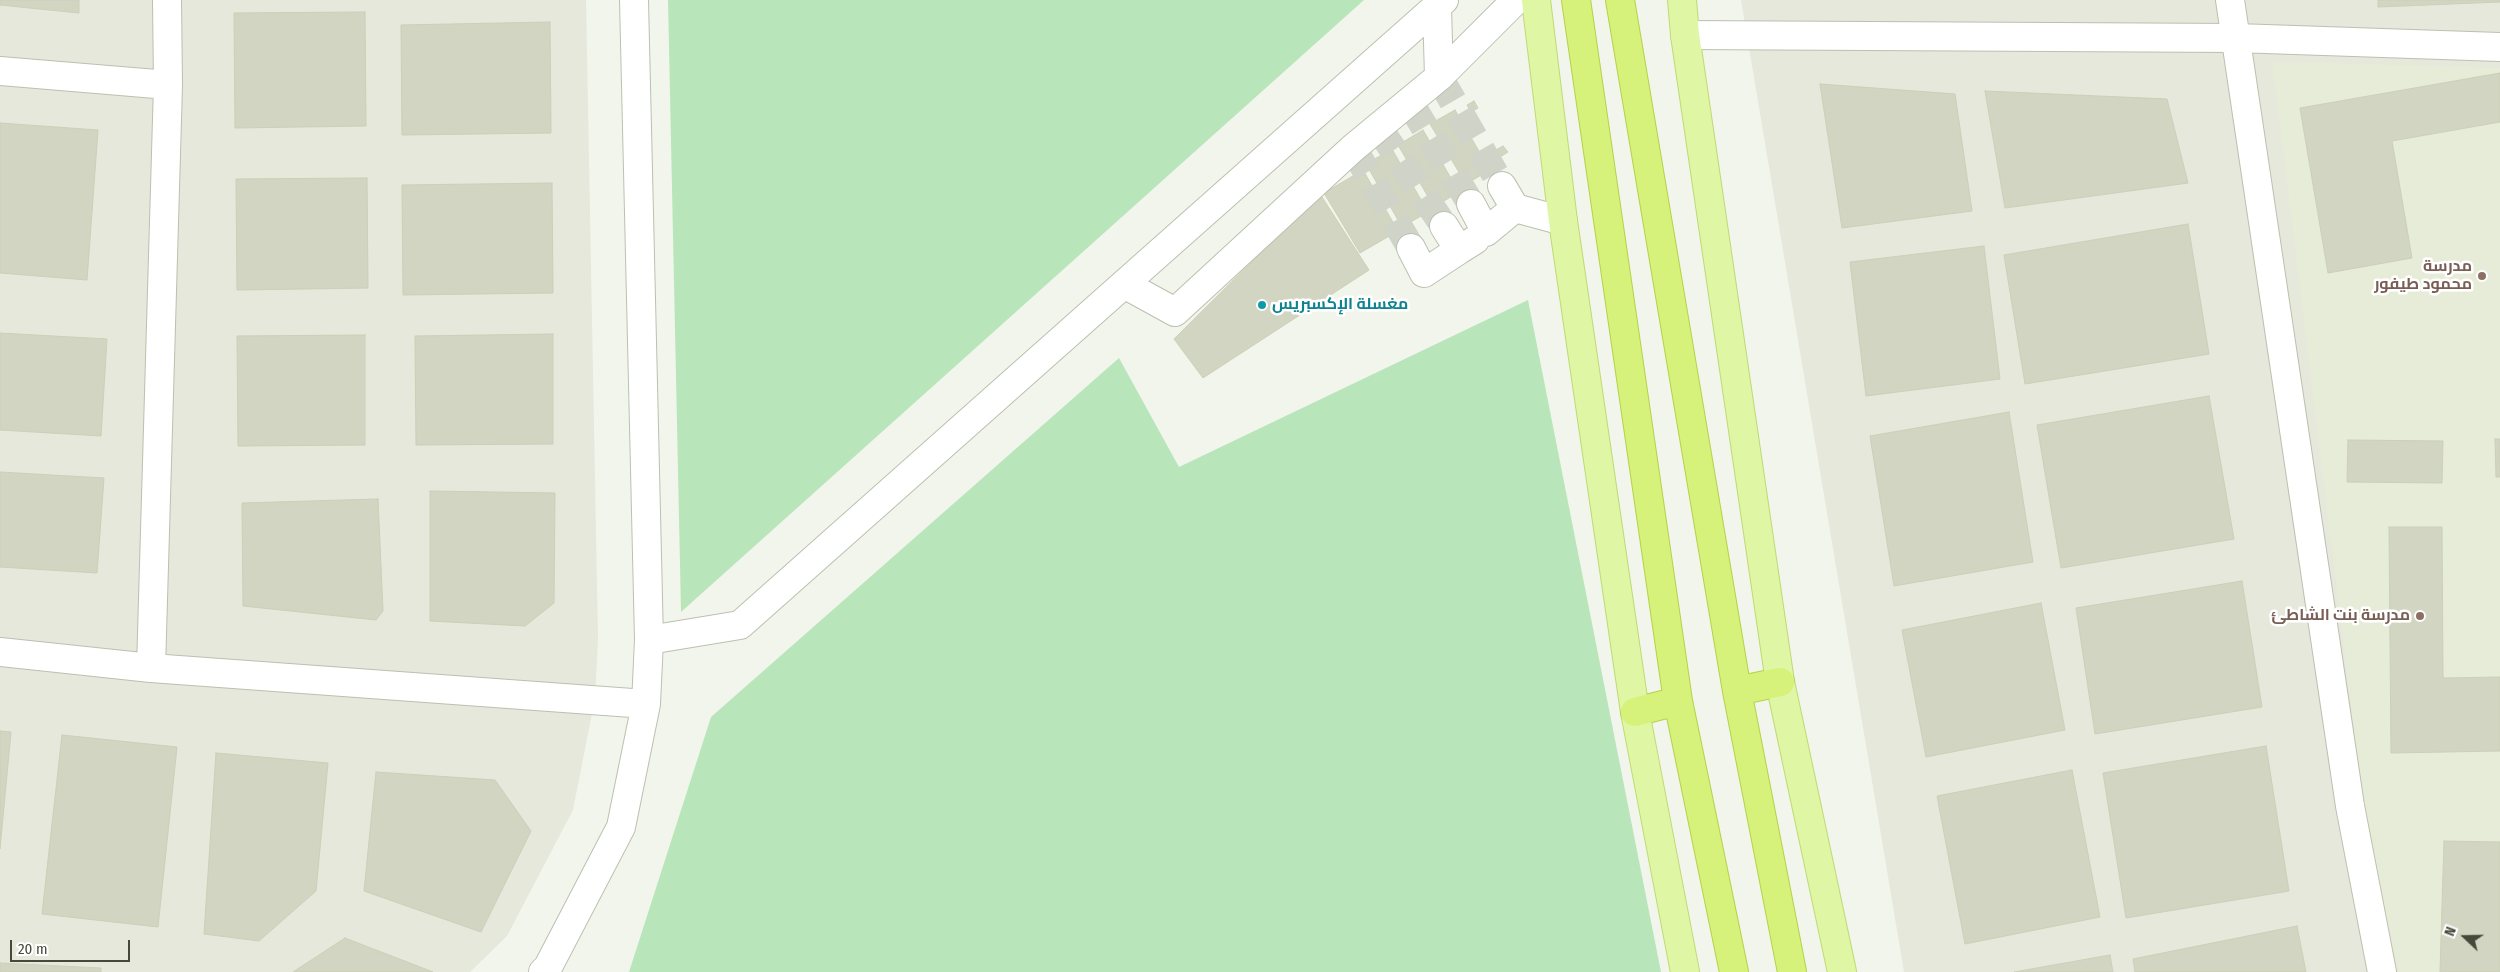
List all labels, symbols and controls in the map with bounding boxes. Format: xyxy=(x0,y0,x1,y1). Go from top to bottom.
place label: مدرسة محمود طيفور xyxy=(2374,257,2472,295)
marker: مدرسة محمود طيفور xyxy=(2476,270,2488,282)
place label: مغسلة الإكسبريس xyxy=(1272,295,1408,315)
marker: مغسلة الإكسبريس xyxy=(1256,299,1268,311)
place label: مدرسة بنت الشاطئ xyxy=(2272,606,2410,626)
marker: مدرسة بنت الشاطئ xyxy=(2414,610,2426,622)
north arrow xyxy=(2440,912,2490,962)
text: N xyxy=(2441,924,2460,938)
scale bar xyxy=(12,930,132,962)
text: 20 m xyxy=(18,940,48,958)

